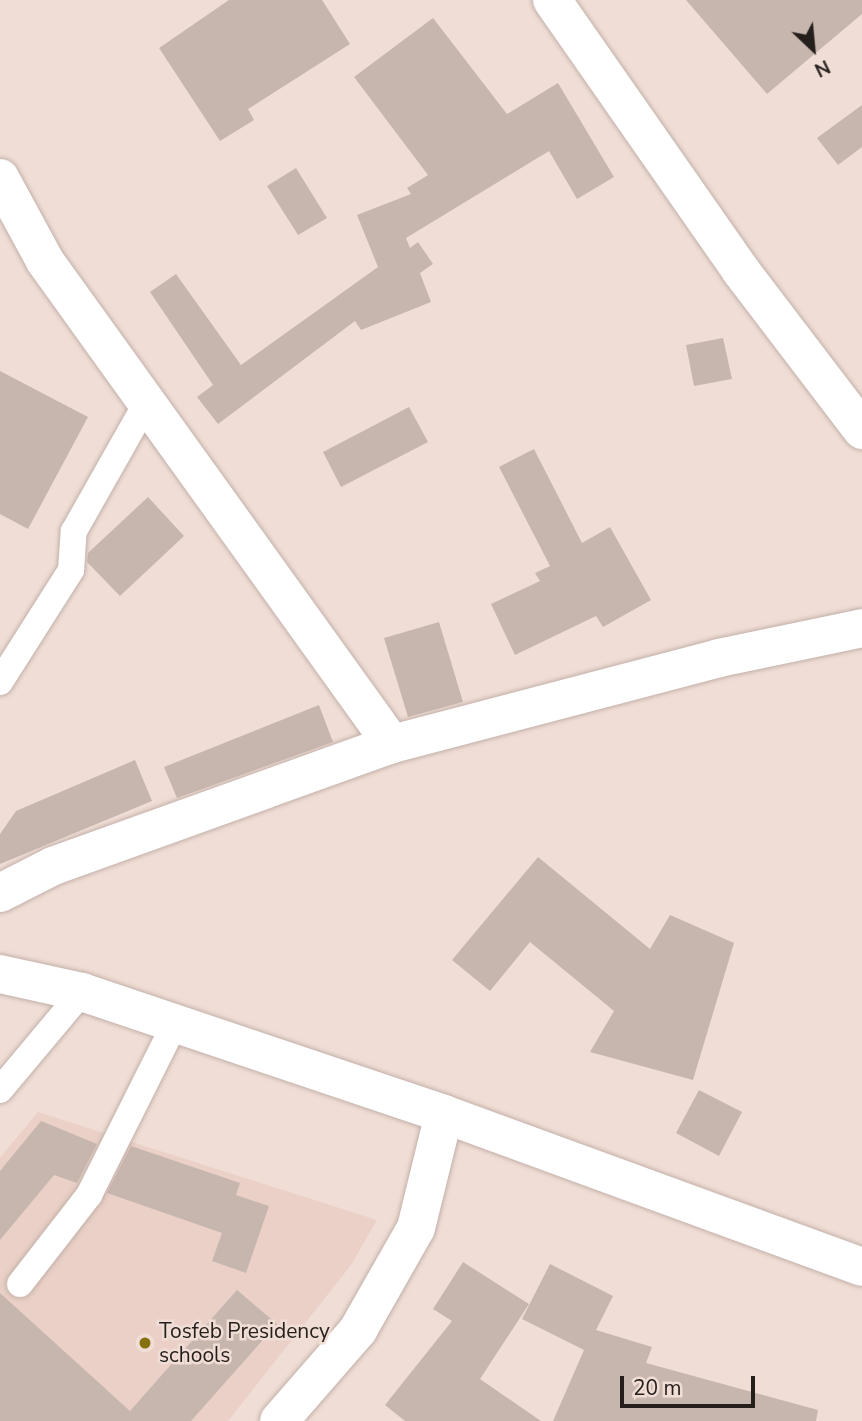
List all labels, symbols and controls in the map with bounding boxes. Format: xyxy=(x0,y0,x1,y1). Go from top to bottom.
north arrow xyxy=(778,14,848,84)
text: N xyxy=(810,53,834,83)
place label: Tosfeb Presidency schools xyxy=(159,1318,330,1368)
marker: Tosfeb Presidency schools xyxy=(137,1335,153,1351)
scale bar xyxy=(624,1362,759,1406)
text: 20 m xyxy=(633,1374,682,1402)

